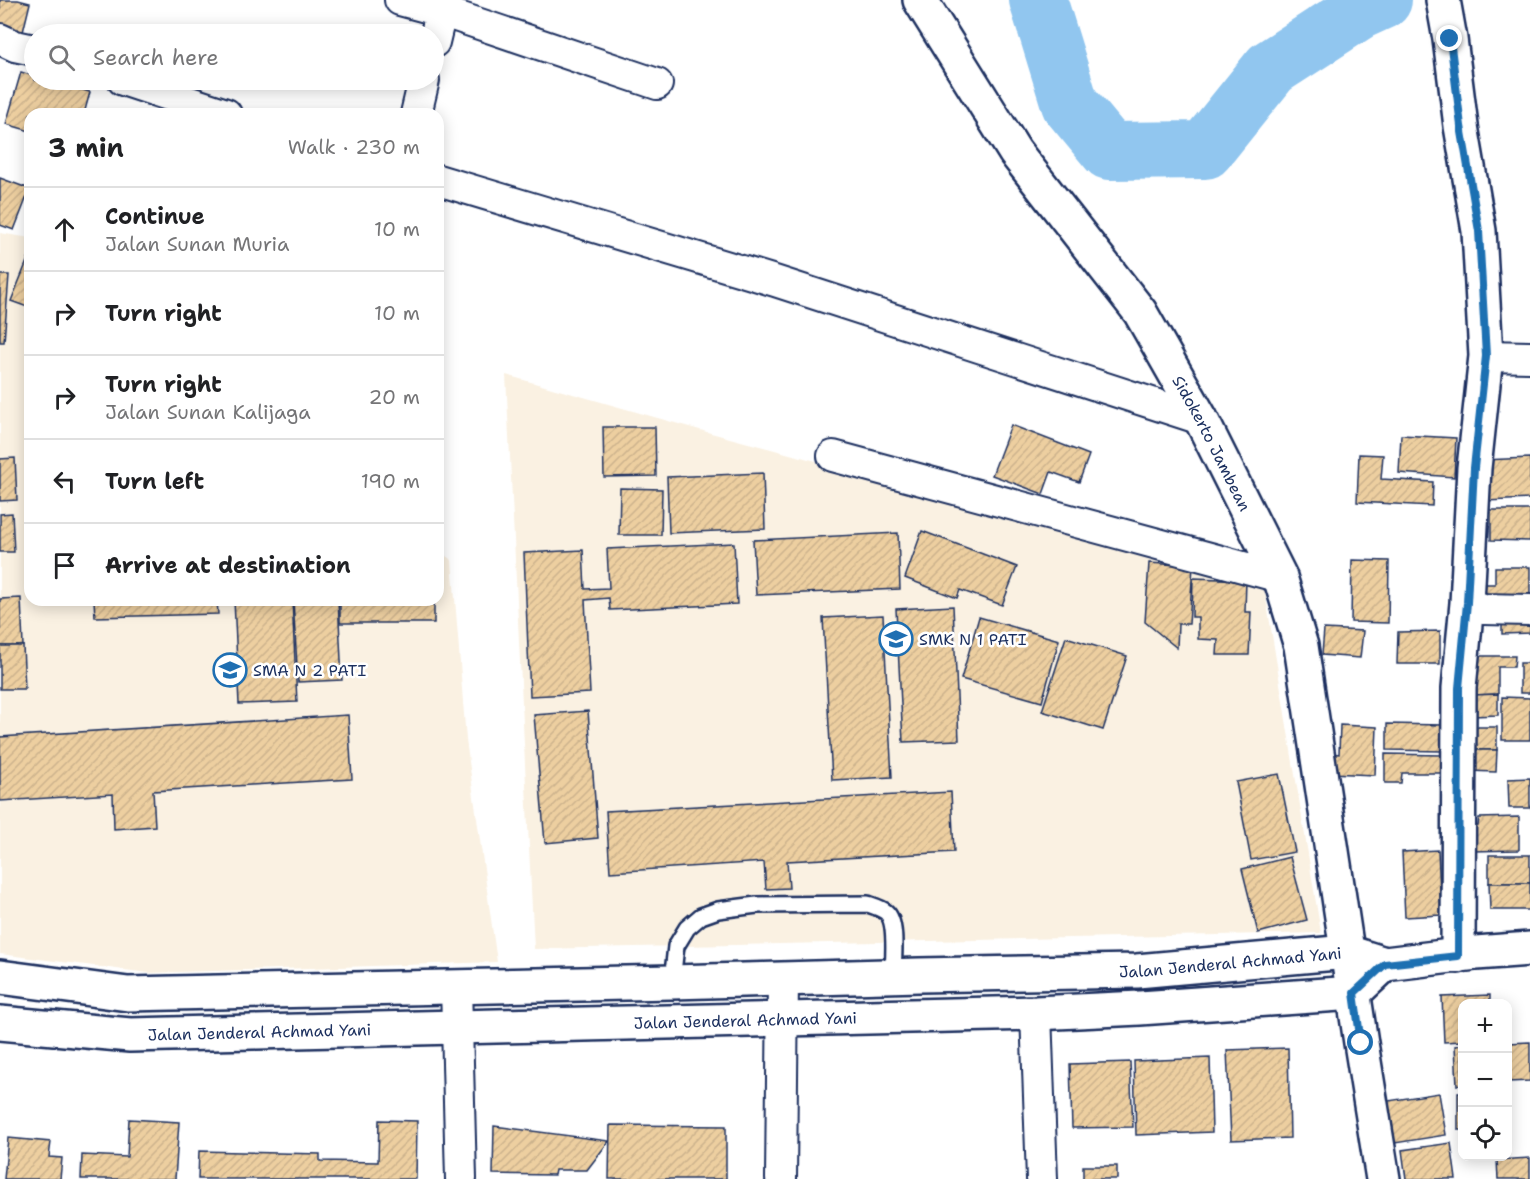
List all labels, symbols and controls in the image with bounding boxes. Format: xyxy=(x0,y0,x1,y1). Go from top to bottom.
search box xyxy=(24,24,444,90)
route end xyxy=(1436,25,1462,51)
icon: search xyxy=(45,41,78,74)
text: Search here xyxy=(93,43,219,72)
text: 3 min xyxy=(48,130,124,165)
text: Walk · 230 m xyxy=(288,134,420,160)
text: Continue xyxy=(105,202,205,231)
icon: ahead xyxy=(48,213,81,246)
text: 10 m xyxy=(374,216,420,242)
text: Jalan Sunan Muria xyxy=(105,231,289,257)
icon: right xyxy=(48,297,81,330)
text: Turn right xyxy=(105,299,222,328)
text: 10 m xyxy=(374,300,420,326)
text: Turn right xyxy=(105,370,222,399)
street label: Sidokerto Jambean xyxy=(1167,372,1255,515)
icon: right xyxy=(48,381,81,414)
text: 20 m xyxy=(369,384,420,410)
text: Jalan Sunan Kalijaga xyxy=(105,399,311,425)
icon: left xyxy=(48,465,81,498)
text: Turn left xyxy=(105,467,204,496)
text: 190 m xyxy=(361,468,420,494)
icon: arrive xyxy=(48,549,81,582)
text: Arrive at destination xyxy=(105,551,351,580)
school or university icon: SMK N 1 PATI xyxy=(878,621,914,657)
place label: SMK N 1 PATI xyxy=(919,629,1027,650)
school or university icon: SMA N 2 PATI xyxy=(212,652,248,688)
place label: SMA N 2 PATI xyxy=(253,660,366,681)
street label: Jalan Jenderal Achmad Yani xyxy=(1119,943,1343,982)
map controls xyxy=(1458,999,1512,1161)
button: + xyxy=(1458,999,1512,1053)
street label: Jalan Jenderal Achmad Yani xyxy=(633,1007,857,1034)
street label: Jalan Jenderal Achmad Yani xyxy=(147,1019,371,1046)
route start xyxy=(1347,1029,1373,1055)
button: − xyxy=(1458,1053,1512,1107)
button: locate xyxy=(1458,1107,1512,1161)

